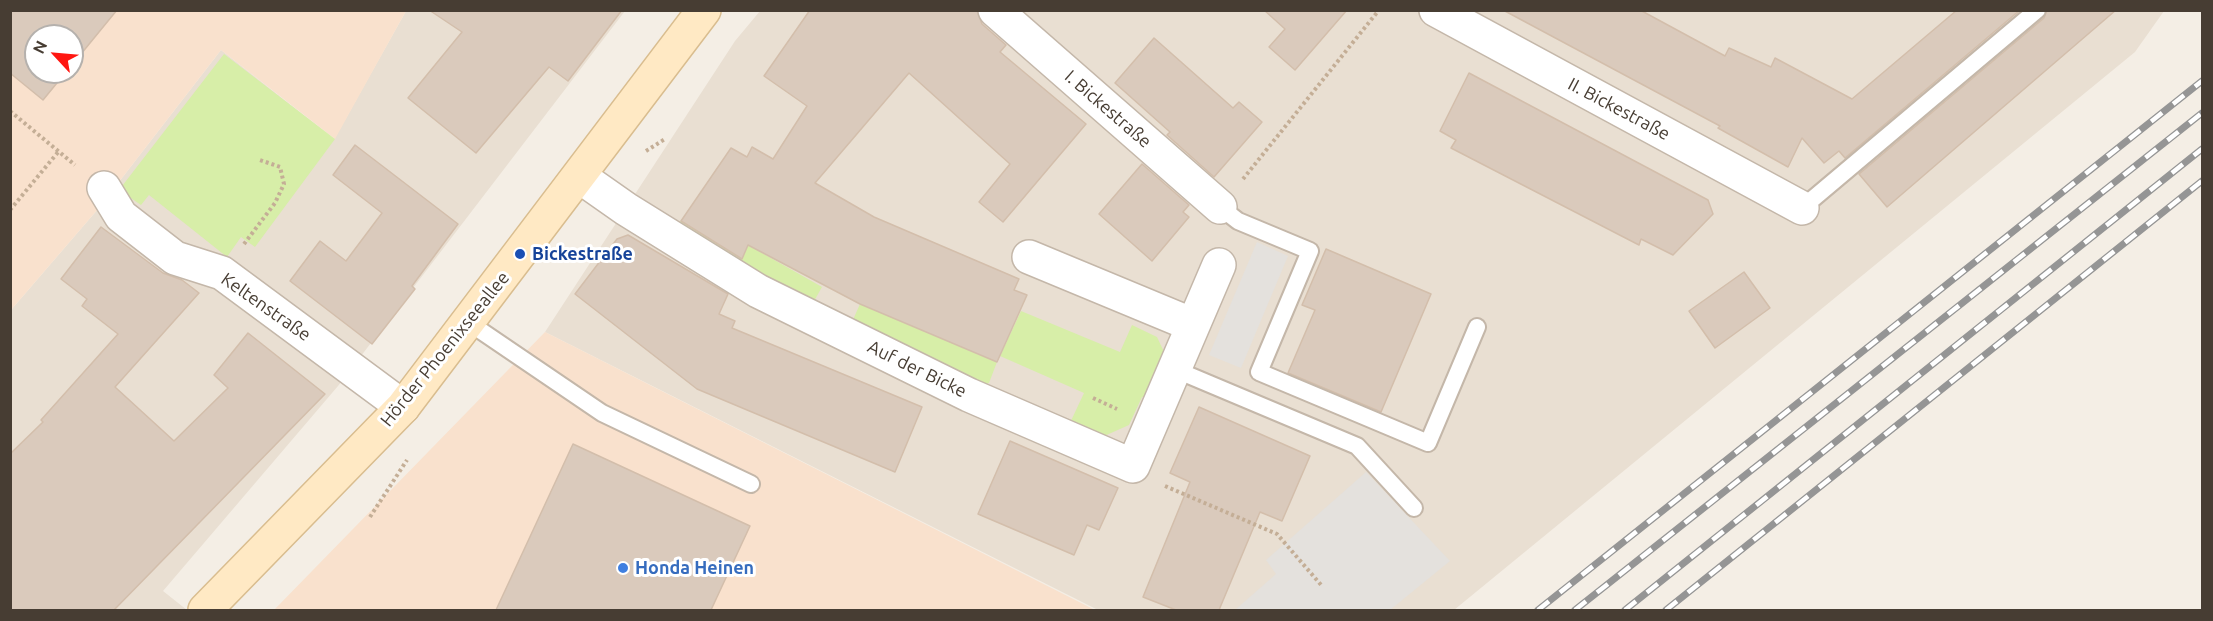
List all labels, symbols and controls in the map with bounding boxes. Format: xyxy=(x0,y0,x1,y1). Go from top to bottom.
north arrow xyxy=(24,24,84,84)
text: N xyxy=(29,38,50,56)
street label: I. Bickestraße xyxy=(1060,65,1156,153)
street label: II. Bickestraße xyxy=(1564,73,1674,145)
place label: Bickestraße xyxy=(532,243,633,265)
marker: Bickestraße xyxy=(513,247,527,261)
street label: Hörder Phoenixseeallee xyxy=(376,267,514,431)
street label: Keltenstraße xyxy=(217,268,315,346)
street label: Auf der Bicke xyxy=(864,336,970,402)
place label: Honda Heinen xyxy=(635,557,754,579)
marker: Honda Heinen xyxy=(616,561,630,575)

